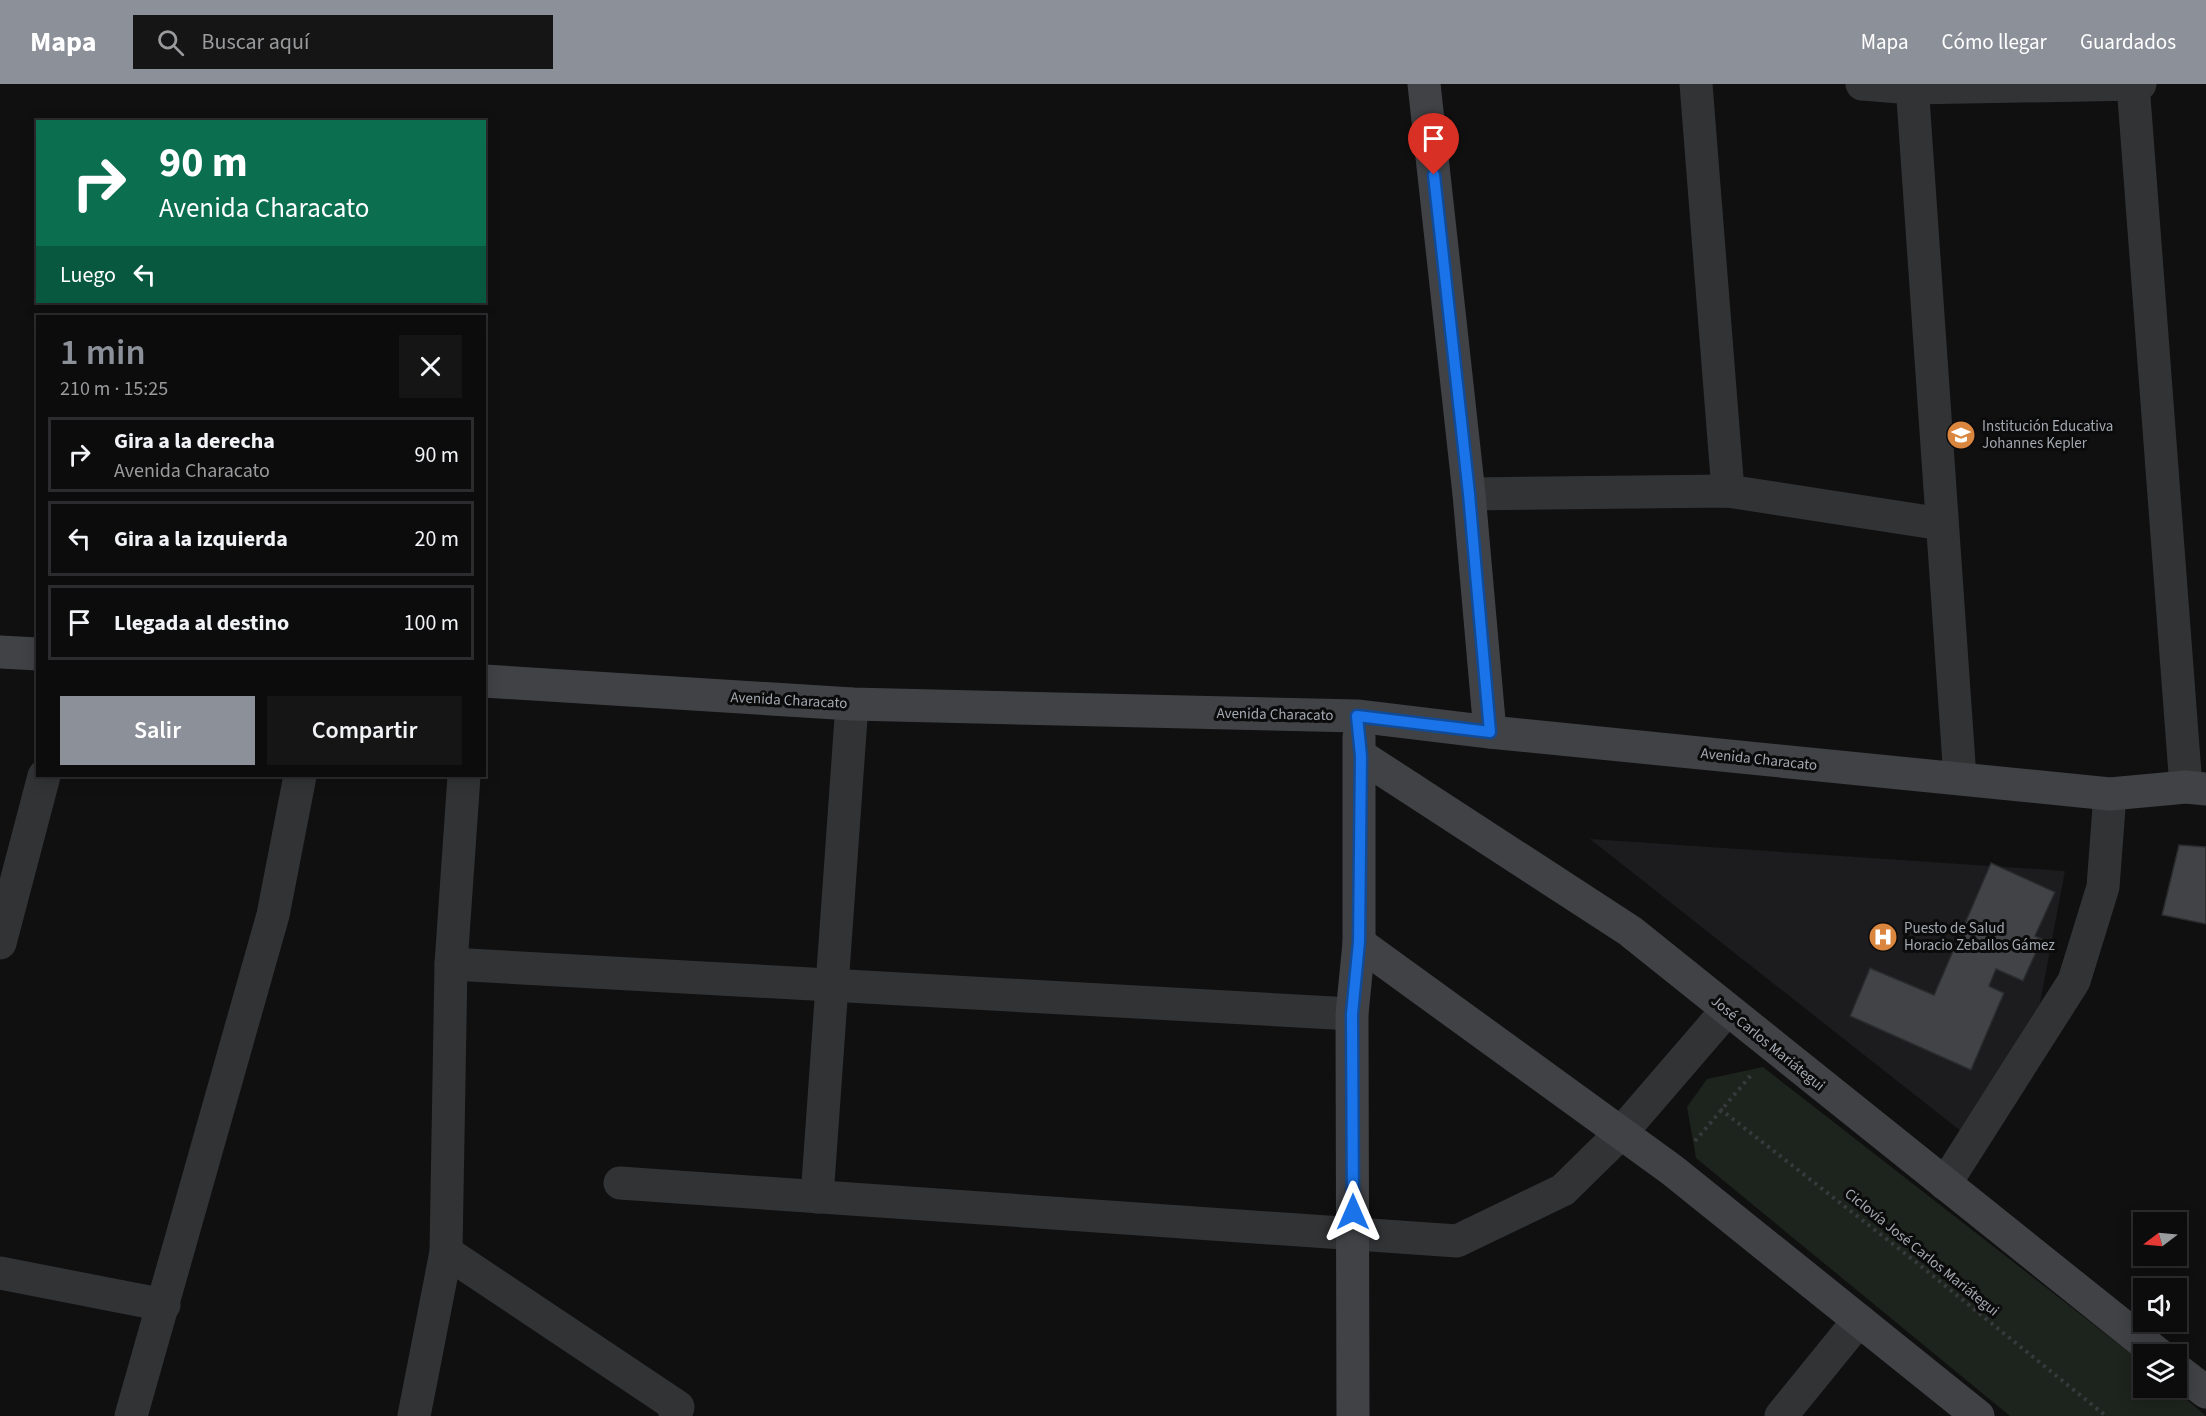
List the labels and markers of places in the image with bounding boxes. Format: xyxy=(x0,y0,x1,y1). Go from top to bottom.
pin xyxy=(1408,113,1459,175)
place label: Institución Educativa Johannes Kepler xyxy=(1982,416,2113,454)
school or university icon: Institución Educativa Johannes Kepler xyxy=(1945,419,1977,451)
place label: Puesto de Salud Horacio Zeballos Gámez xyxy=(1904,918,2055,956)
hospital icon: Puesto de Salud Horacio Zeballos Gámez xyxy=(1867,921,1899,953)

